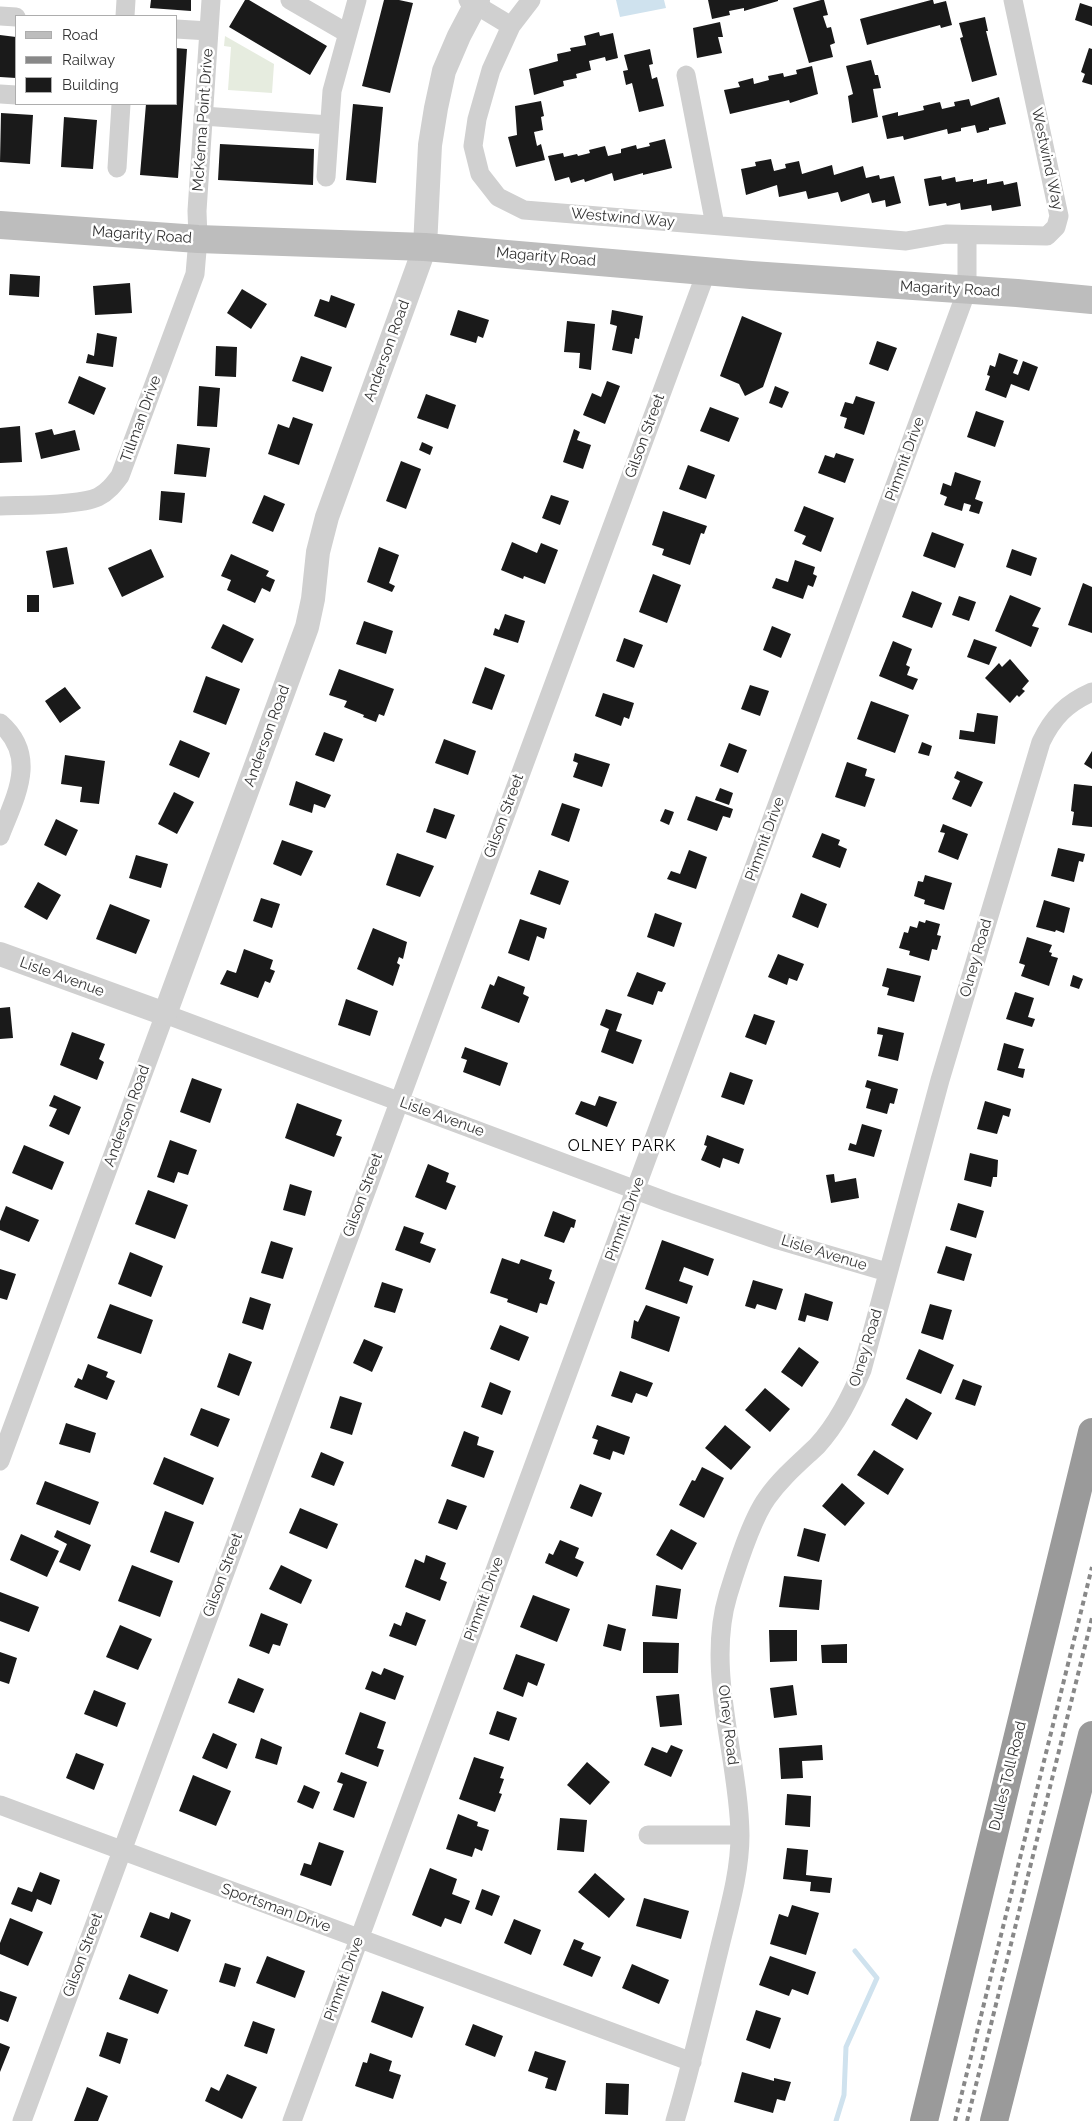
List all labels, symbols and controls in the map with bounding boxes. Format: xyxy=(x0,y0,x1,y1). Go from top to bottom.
legend xyxy=(15,15,178,105)
text: Road xyxy=(62,26,98,44)
street label: McKenna Point Drive xyxy=(189,48,217,192)
text: Railway xyxy=(62,51,115,69)
text: Building xyxy=(62,76,119,94)
street label: Westwind Way xyxy=(1027,106,1067,212)
street label: Westwind Way xyxy=(570,204,676,232)
street label: Magarity Road xyxy=(91,223,193,247)
street label: Magarity Road xyxy=(495,244,597,270)
street label: Magarity Road xyxy=(900,277,1000,301)
street label: Anderson Road xyxy=(360,298,414,404)
street label: Tillman Drive xyxy=(117,373,165,465)
street label: Gilson Street xyxy=(621,391,669,481)
street label: Pimmit Drive xyxy=(881,415,929,503)
street label: Anderson Road xyxy=(240,683,294,789)
street label: Gilson Street xyxy=(480,771,528,861)
street label: Pimmit Drive xyxy=(741,795,789,883)
street label: Olney Road xyxy=(956,917,996,999)
street label: Lisle Avenue xyxy=(17,953,107,1001)
street label: Anderson Road xyxy=(100,1063,154,1169)
street label: Lisle Avenue xyxy=(397,1093,487,1141)
district label: OLNEY PARK xyxy=(566,1136,678,1156)
street label: Gilson Street xyxy=(339,1150,387,1240)
street label: Pimmit Drive xyxy=(601,1175,649,1263)
street label: Lisle Avenue xyxy=(779,1231,869,1275)
street label: Olney Road xyxy=(846,1307,886,1389)
street label: Gilson Street xyxy=(199,1530,247,1620)
street label: Pimmit Drive xyxy=(460,1555,508,1643)
street label: Olney Road xyxy=(714,1684,742,1766)
street label: Dulles Toll Road xyxy=(986,1719,1030,1833)
street label: Sportsman Drive xyxy=(219,1880,333,1936)
street label: Gilson Street xyxy=(59,1910,107,2000)
street label: Pimmit Drive xyxy=(320,1935,368,2023)

